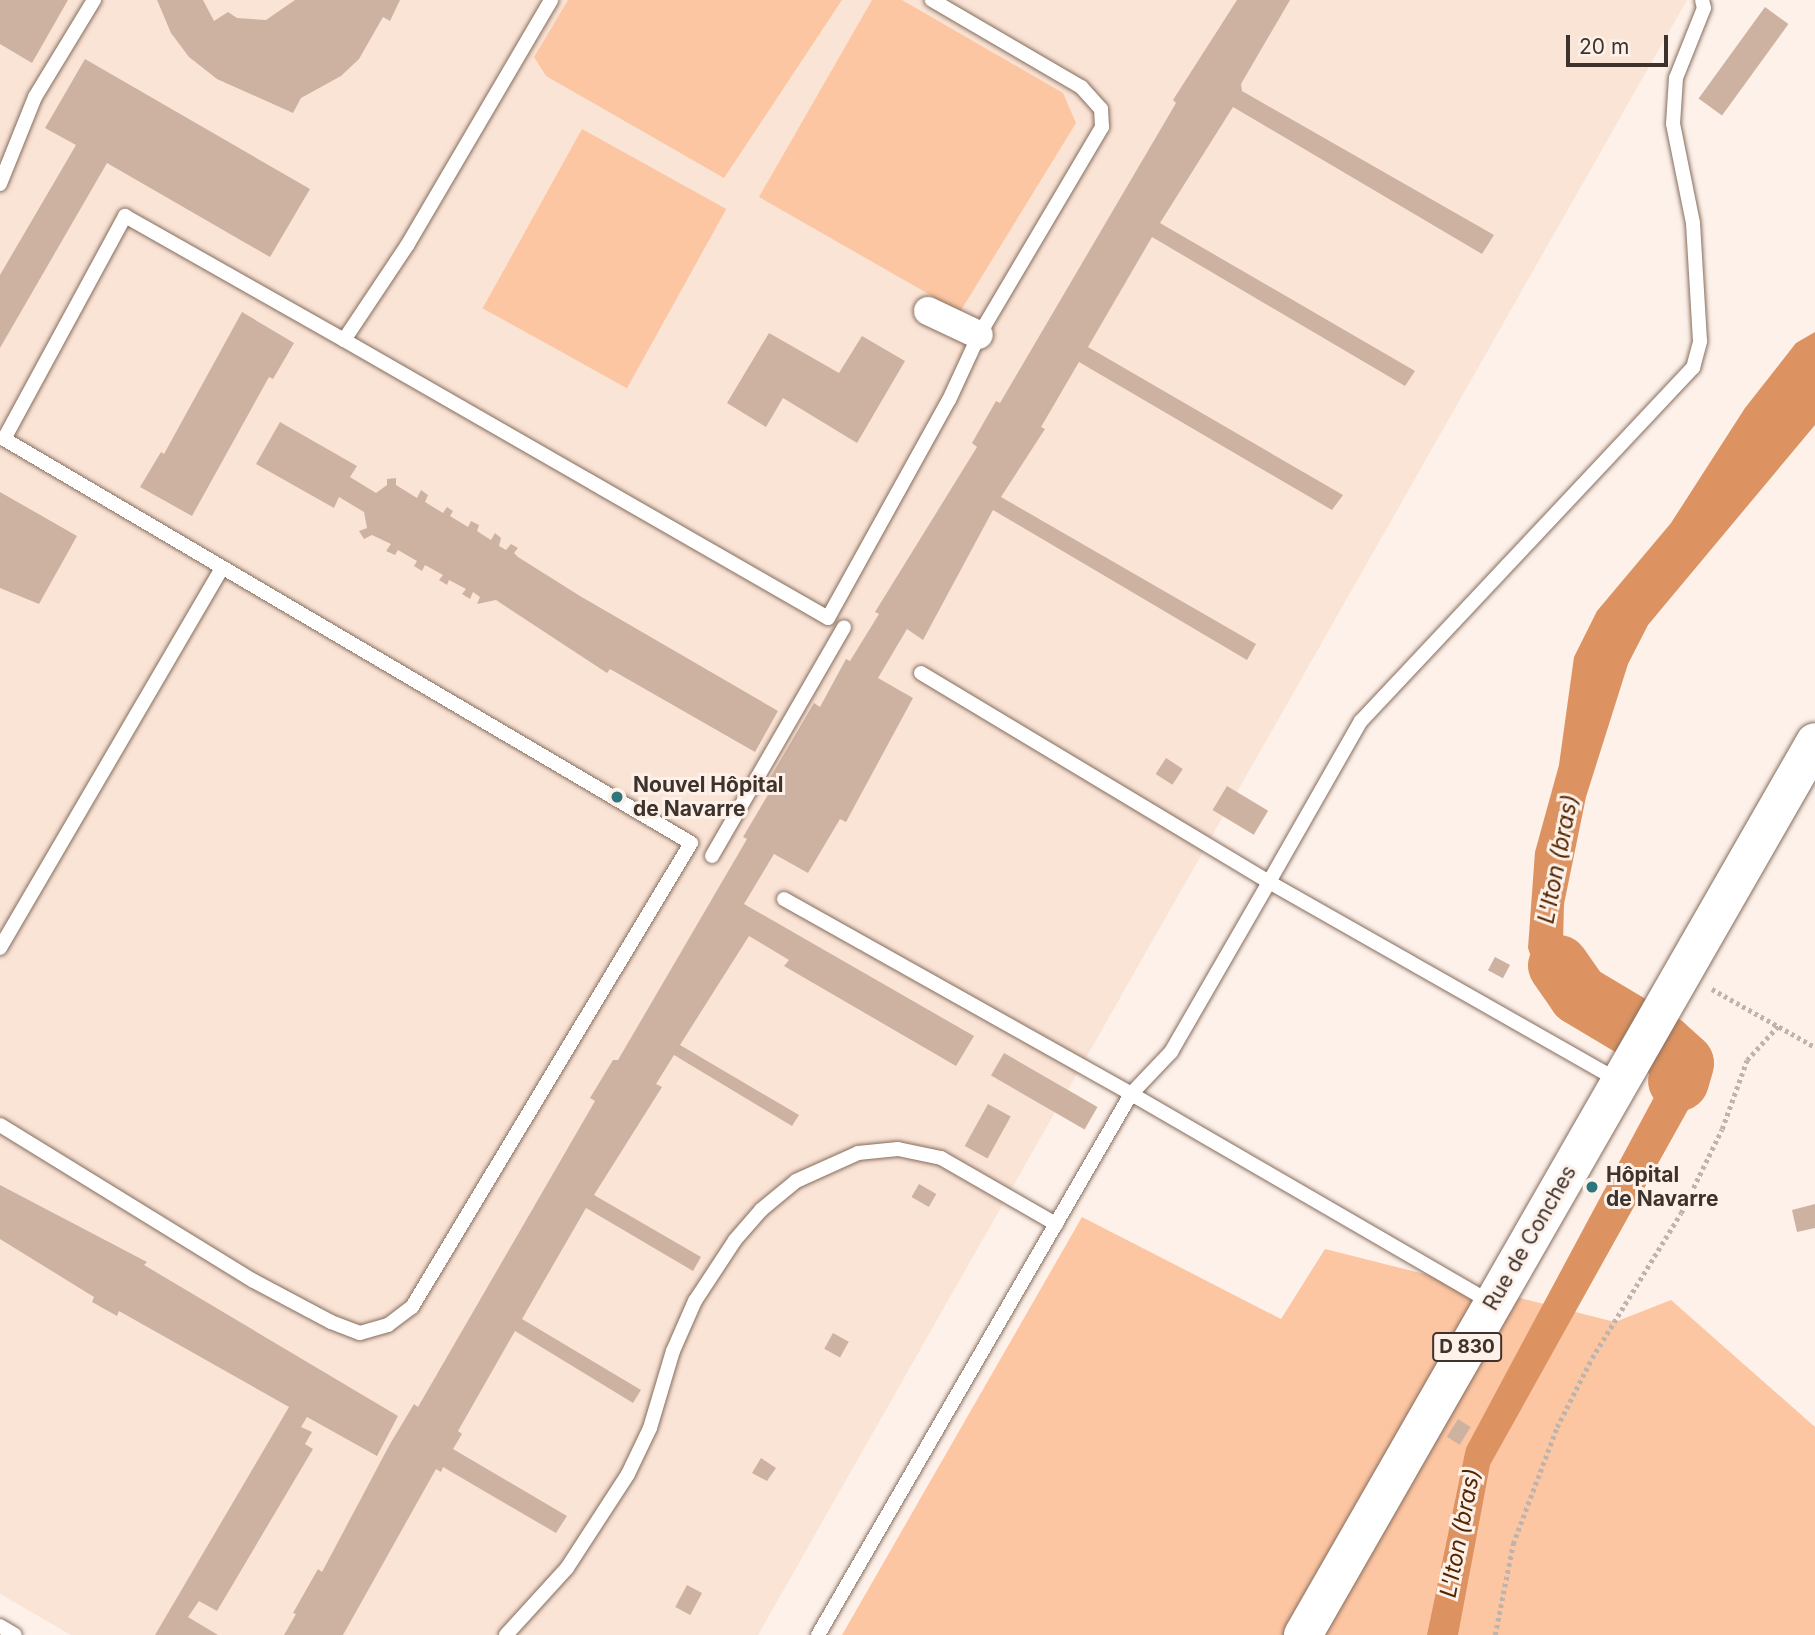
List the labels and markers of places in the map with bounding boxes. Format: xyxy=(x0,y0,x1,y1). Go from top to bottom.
place label: Nouvel Hôpital de Navarre xyxy=(633,772,784,822)
marker: Nouvel Hôpital de Navarre xyxy=(607,787,627,807)
place label: Hôpital de Navarre xyxy=(1606,1162,1718,1212)
marker: Hôpital de Navarre xyxy=(1584,1179,1600,1195)

